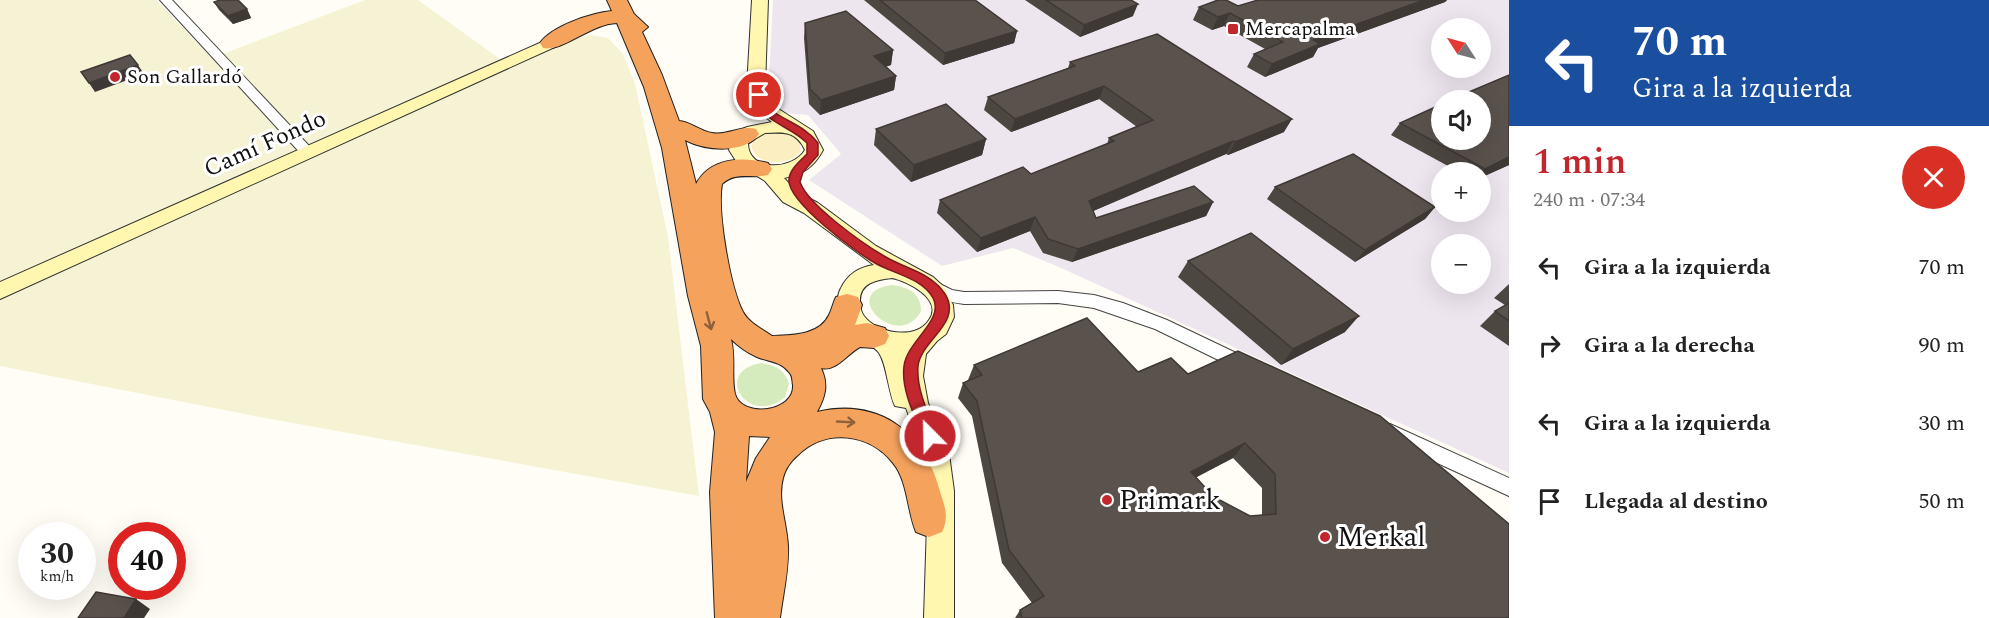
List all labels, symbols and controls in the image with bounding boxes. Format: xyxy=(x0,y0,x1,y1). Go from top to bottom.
text: 70 m xyxy=(1632,11,1727,74)
place label: Mercapalma xyxy=(1245,14,1355,44)
north arrow xyxy=(1431,18,1491,78)
map controls xyxy=(1431,18,1491,294)
marker: Mercapalma xyxy=(1226,22,1240,36)
icon: left xyxy=(1533,24,1611,102)
place label: Son Gallardó xyxy=(127,62,242,92)
text: Gira a la izquierda xyxy=(1632,68,1852,110)
pin xyxy=(733,69,784,120)
marker: Son Gallardó xyxy=(108,70,122,84)
icon: arrive xyxy=(742,78,775,111)
button: sound xyxy=(1431,90,1491,150)
street label: Camí Fondo xyxy=(198,101,332,187)
text: 1 min xyxy=(1533,135,1626,190)
button: close xyxy=(1902,146,1965,209)
button: + xyxy=(1431,162,1491,222)
text: 240 m · 07:34 xyxy=(1533,185,1645,215)
button: − xyxy=(1431,234,1491,294)
icon: left xyxy=(1533,251,1566,284)
text: Gira a la izquierda xyxy=(1584,251,1771,284)
text: 70 m xyxy=(1919,251,1965,284)
one-way arrow xyxy=(704,311,715,330)
icon: right xyxy=(1533,329,1566,362)
text: Gira a la derecha xyxy=(1584,329,1755,362)
text: 90 m xyxy=(1919,329,1965,362)
position arrow xyxy=(898,404,962,468)
icon: left xyxy=(1533,407,1566,440)
text: Gira a la izquierda xyxy=(1584,407,1771,440)
text: 30 m xyxy=(1919,407,1965,440)
one-way arrow xyxy=(835,417,855,428)
place label: Primark xyxy=(1119,479,1221,522)
icon: arrive xyxy=(1533,485,1566,518)
text: Llegada al destino xyxy=(1584,485,1768,518)
text: 50 m xyxy=(1919,485,1965,518)
marker: Primark xyxy=(1100,493,1114,507)
place label: Merkal xyxy=(1337,516,1426,559)
speed limit sign: 40 xyxy=(108,522,186,600)
marker: Merkal xyxy=(1318,530,1332,544)
text: 30 xyxy=(40,531,74,577)
text: km/h xyxy=(40,565,74,588)

